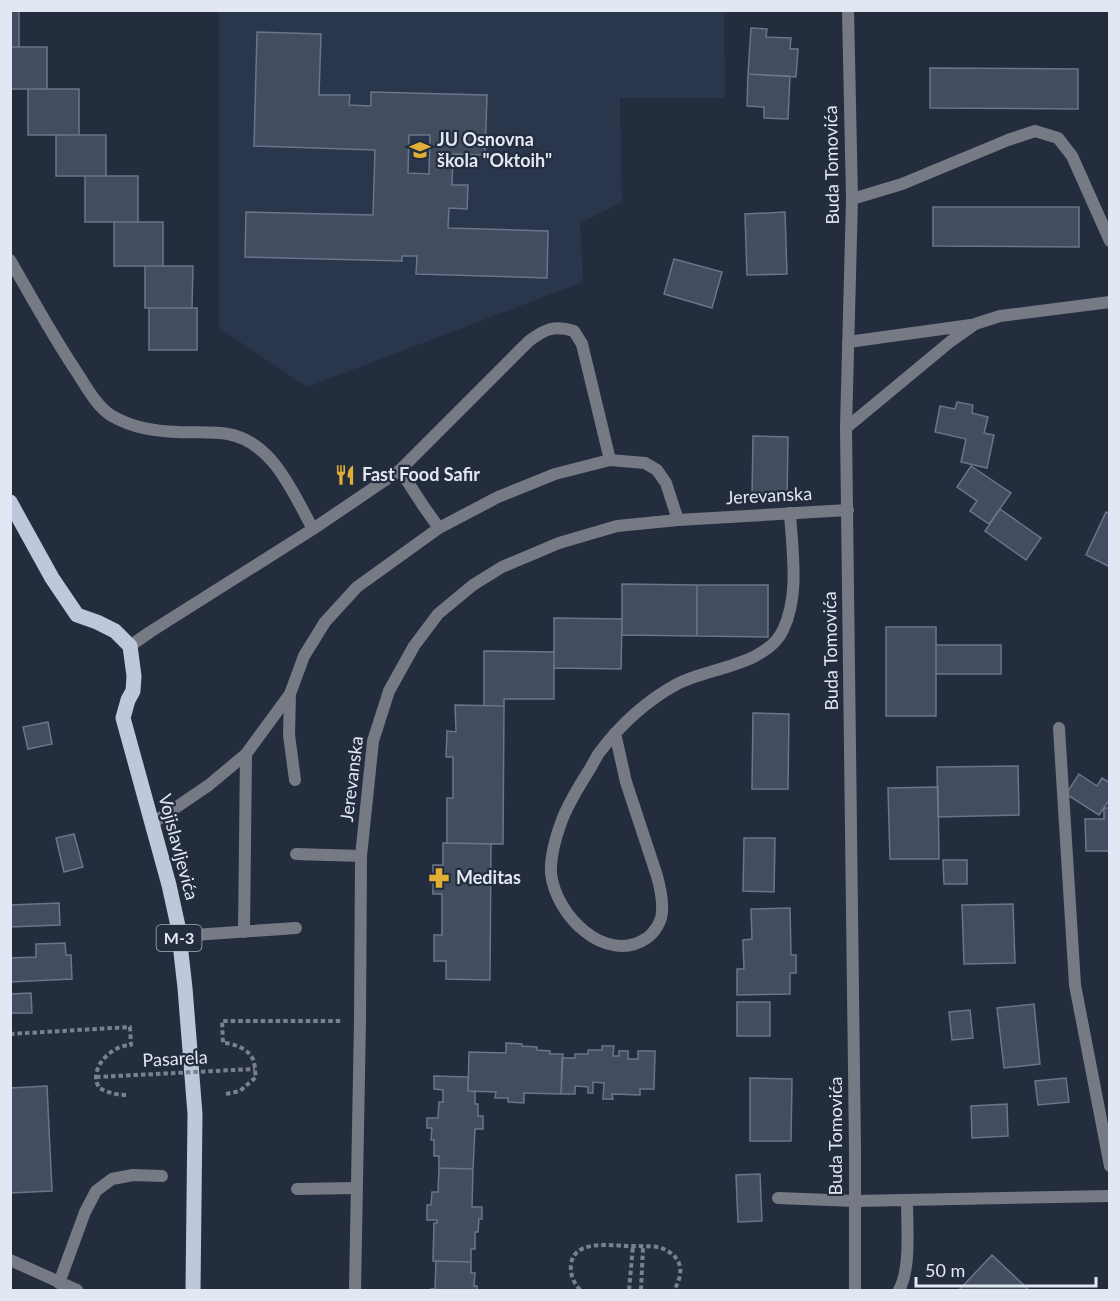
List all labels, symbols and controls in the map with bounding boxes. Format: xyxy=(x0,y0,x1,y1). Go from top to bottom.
street label: Buda Tomovića xyxy=(819,105,843,225)
place label: JU Osnovna škola "Oktoih" xyxy=(437,128,552,171)
school or university icon: JU Osnovna škola "Oktoih" xyxy=(408,138,432,162)
restaurant icon: Fast Food Safir xyxy=(333,463,357,487)
place label: Fast Food Safir xyxy=(362,463,480,485)
street label: Jerevanska xyxy=(725,482,813,508)
street label: Buda Tomovića xyxy=(818,591,842,711)
street label: Jerevanska xyxy=(335,735,367,823)
street label: Vojislavljevića xyxy=(154,791,204,902)
pharmacy icon: Meditas xyxy=(427,866,451,890)
place label: Meditas xyxy=(456,866,521,888)
road number: M-3 xyxy=(156,925,201,951)
street label: Pasarela xyxy=(142,1045,208,1071)
street label: Buda Tomovića xyxy=(824,1076,846,1196)
scale bar xyxy=(916,1250,1096,1288)
text: 50 m xyxy=(925,1259,965,1281)

